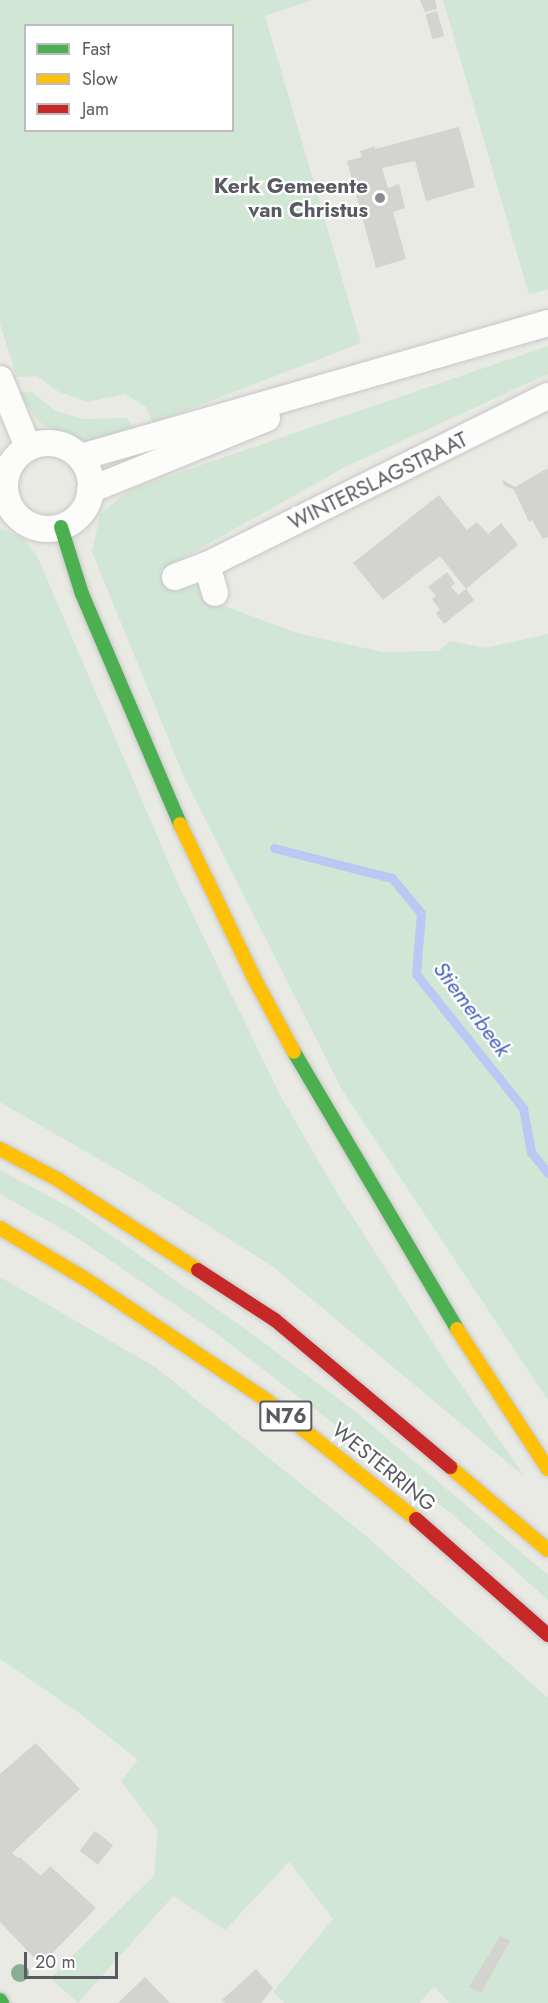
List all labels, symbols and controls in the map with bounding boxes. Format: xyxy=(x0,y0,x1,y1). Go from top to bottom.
legend xyxy=(24,24,234,132)
text: Fast xyxy=(82,36,111,62)
text: Slow xyxy=(82,66,118,92)
text: Jam xyxy=(82,96,109,122)
place label: Kerk Gemeente van Christus xyxy=(214,173,368,223)
marker: Kerk Gemeente van Christus xyxy=(373,191,387,205)
street label: WINTERSLAGSTRAAT xyxy=(284,427,472,535)
water label: Stiemerbeek xyxy=(428,956,516,1062)
road number: N76 xyxy=(259,1399,313,1433)
street label: WESTERRING xyxy=(327,1417,441,1517)
scale bar xyxy=(27,1940,122,1978)
text: 20 m xyxy=(35,1949,75,1975)

